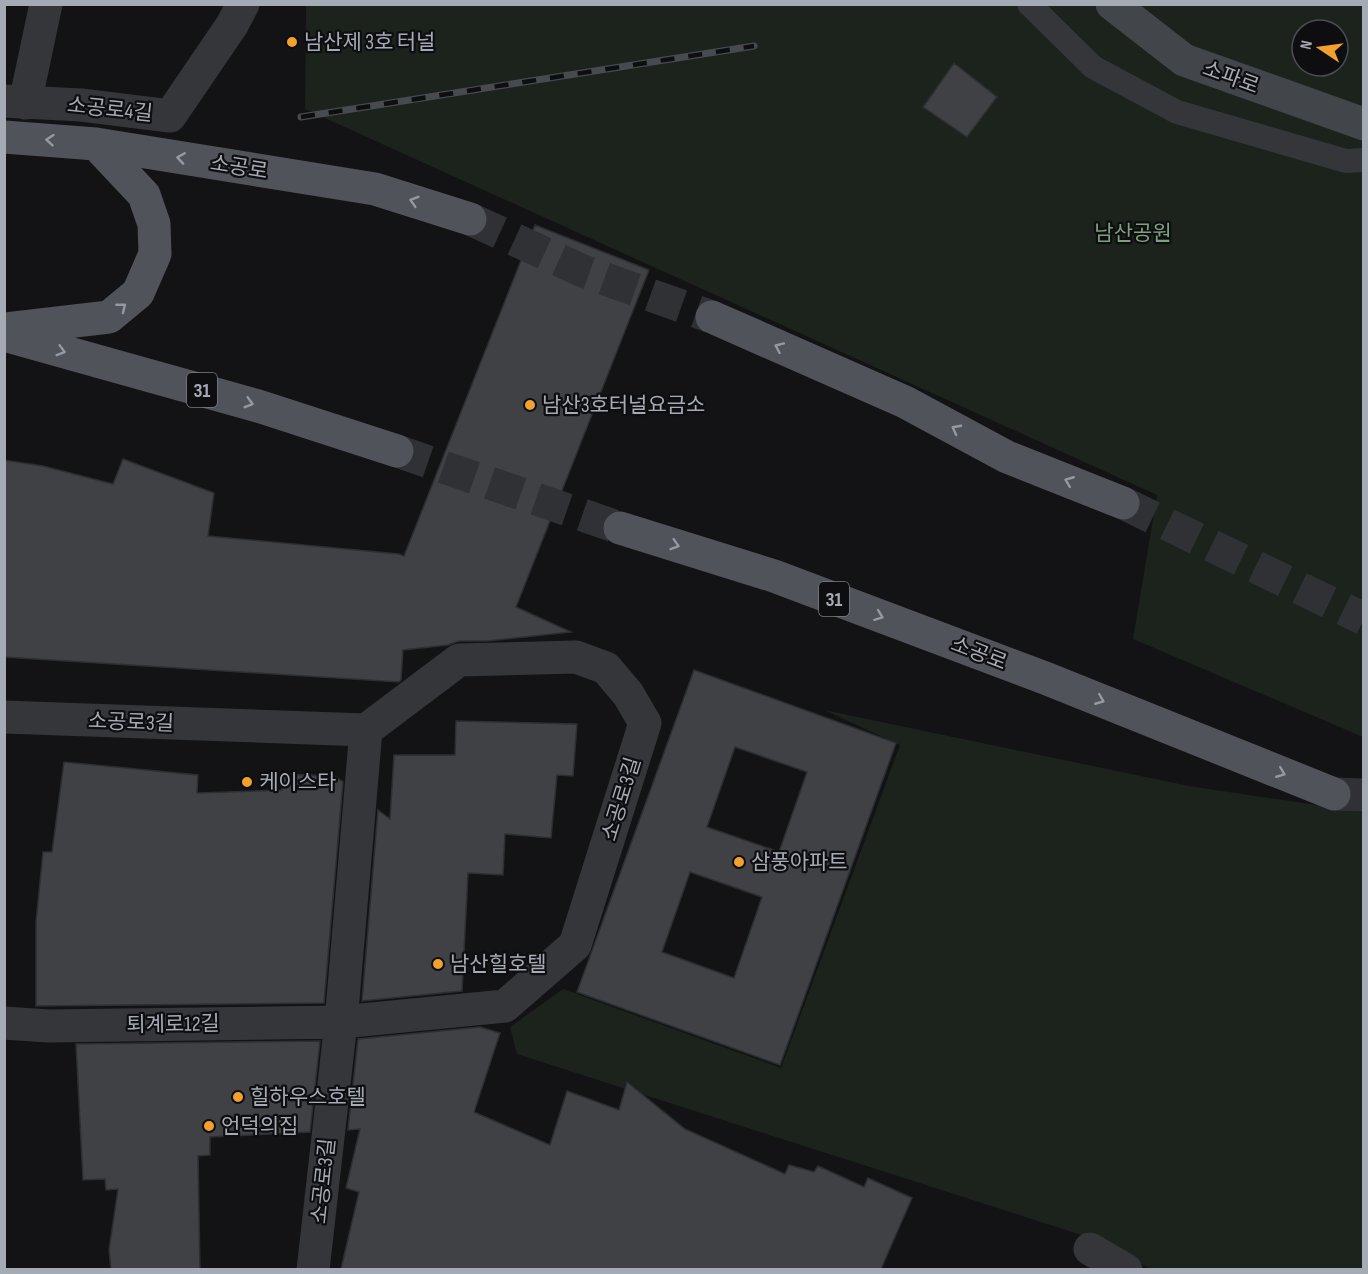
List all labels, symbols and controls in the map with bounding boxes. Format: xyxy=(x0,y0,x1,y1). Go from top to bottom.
north arrow xyxy=(1290,18,1350,78)
place label: 남산제 3호 터널 xyxy=(304,30,435,55)
marker: 남산제 3호 터널 xyxy=(285,35,299,49)
text: N xyxy=(1297,39,1317,51)
street label: 소파로 xyxy=(1199,56,1262,99)
street label: 소공로4길 xyxy=(66,93,154,126)
one-way arrow xyxy=(46,134,55,147)
street label: 소공로 xyxy=(208,151,270,184)
one-way arrow xyxy=(177,152,187,165)
one-way arrow xyxy=(409,196,420,208)
park label: 남산공원 xyxy=(1094,221,1172,246)
one-way arrow xyxy=(115,303,126,314)
one-way arrow xyxy=(775,342,786,354)
one-way arrow xyxy=(56,343,66,356)
road number: 31 xyxy=(187,373,217,407)
place label: 남산3호터널요금소 xyxy=(542,393,705,418)
one-way arrow xyxy=(243,396,253,409)
marker: 남산3호터널요금소 xyxy=(523,398,537,412)
one-way arrow xyxy=(951,425,962,436)
one-way arrow xyxy=(1064,476,1075,488)
one-way arrow xyxy=(669,538,680,551)
road number: 31 xyxy=(819,582,849,616)
one-way arrow xyxy=(873,609,884,621)
street label: 소공로 xyxy=(947,631,1010,676)
one-way arrow xyxy=(1093,693,1104,705)
street label: 소공로3길 xyxy=(88,709,174,736)
street label: 소공로3길 xyxy=(597,754,646,844)
one-way arrow xyxy=(1275,765,1285,778)
place label: 케이스타 xyxy=(259,770,336,795)
marker: 케이스타 xyxy=(240,775,254,789)
place label: 삼풍아파트 xyxy=(751,850,848,875)
marker: 삼풍아파트 xyxy=(732,855,746,869)
place label: 남산힐호텔 xyxy=(450,952,547,977)
marker: 남산힐호텔 xyxy=(431,957,445,971)
street label: 퇴계로12길 xyxy=(126,1011,220,1038)
place label: 힐하우스호텔 xyxy=(250,1085,366,1110)
marker: 힐하우스호텔 xyxy=(231,1090,245,1104)
place label: 언덕의집 xyxy=(221,1114,298,1139)
marker: 언덕의집 xyxy=(202,1119,216,1133)
street label: 소공로3길 xyxy=(307,1137,340,1225)

